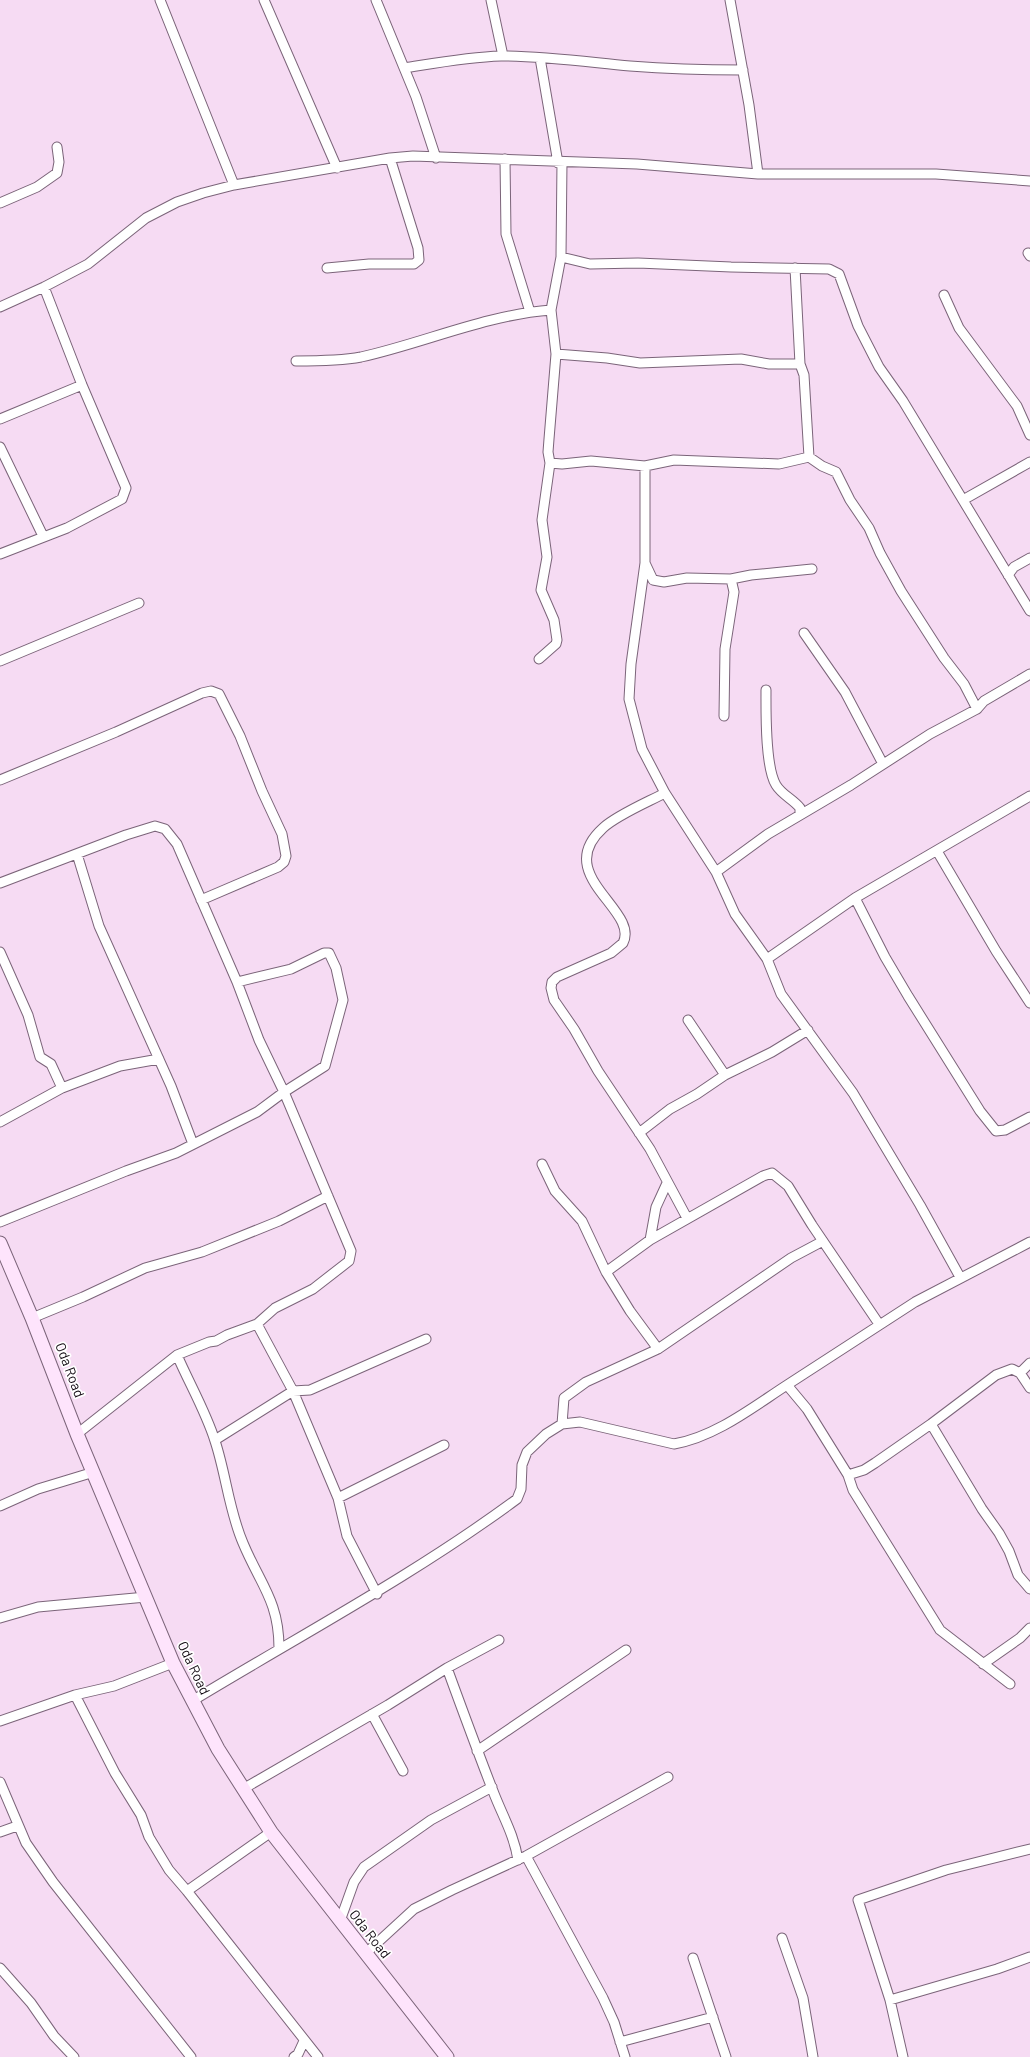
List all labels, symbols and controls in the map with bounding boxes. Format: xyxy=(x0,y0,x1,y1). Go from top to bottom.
street label: Oda Road xyxy=(52,1340,89,1400)
street label: Oda Road xyxy=(175,1638,214,1697)
street label: Oda Road xyxy=(346,1906,395,1961)

